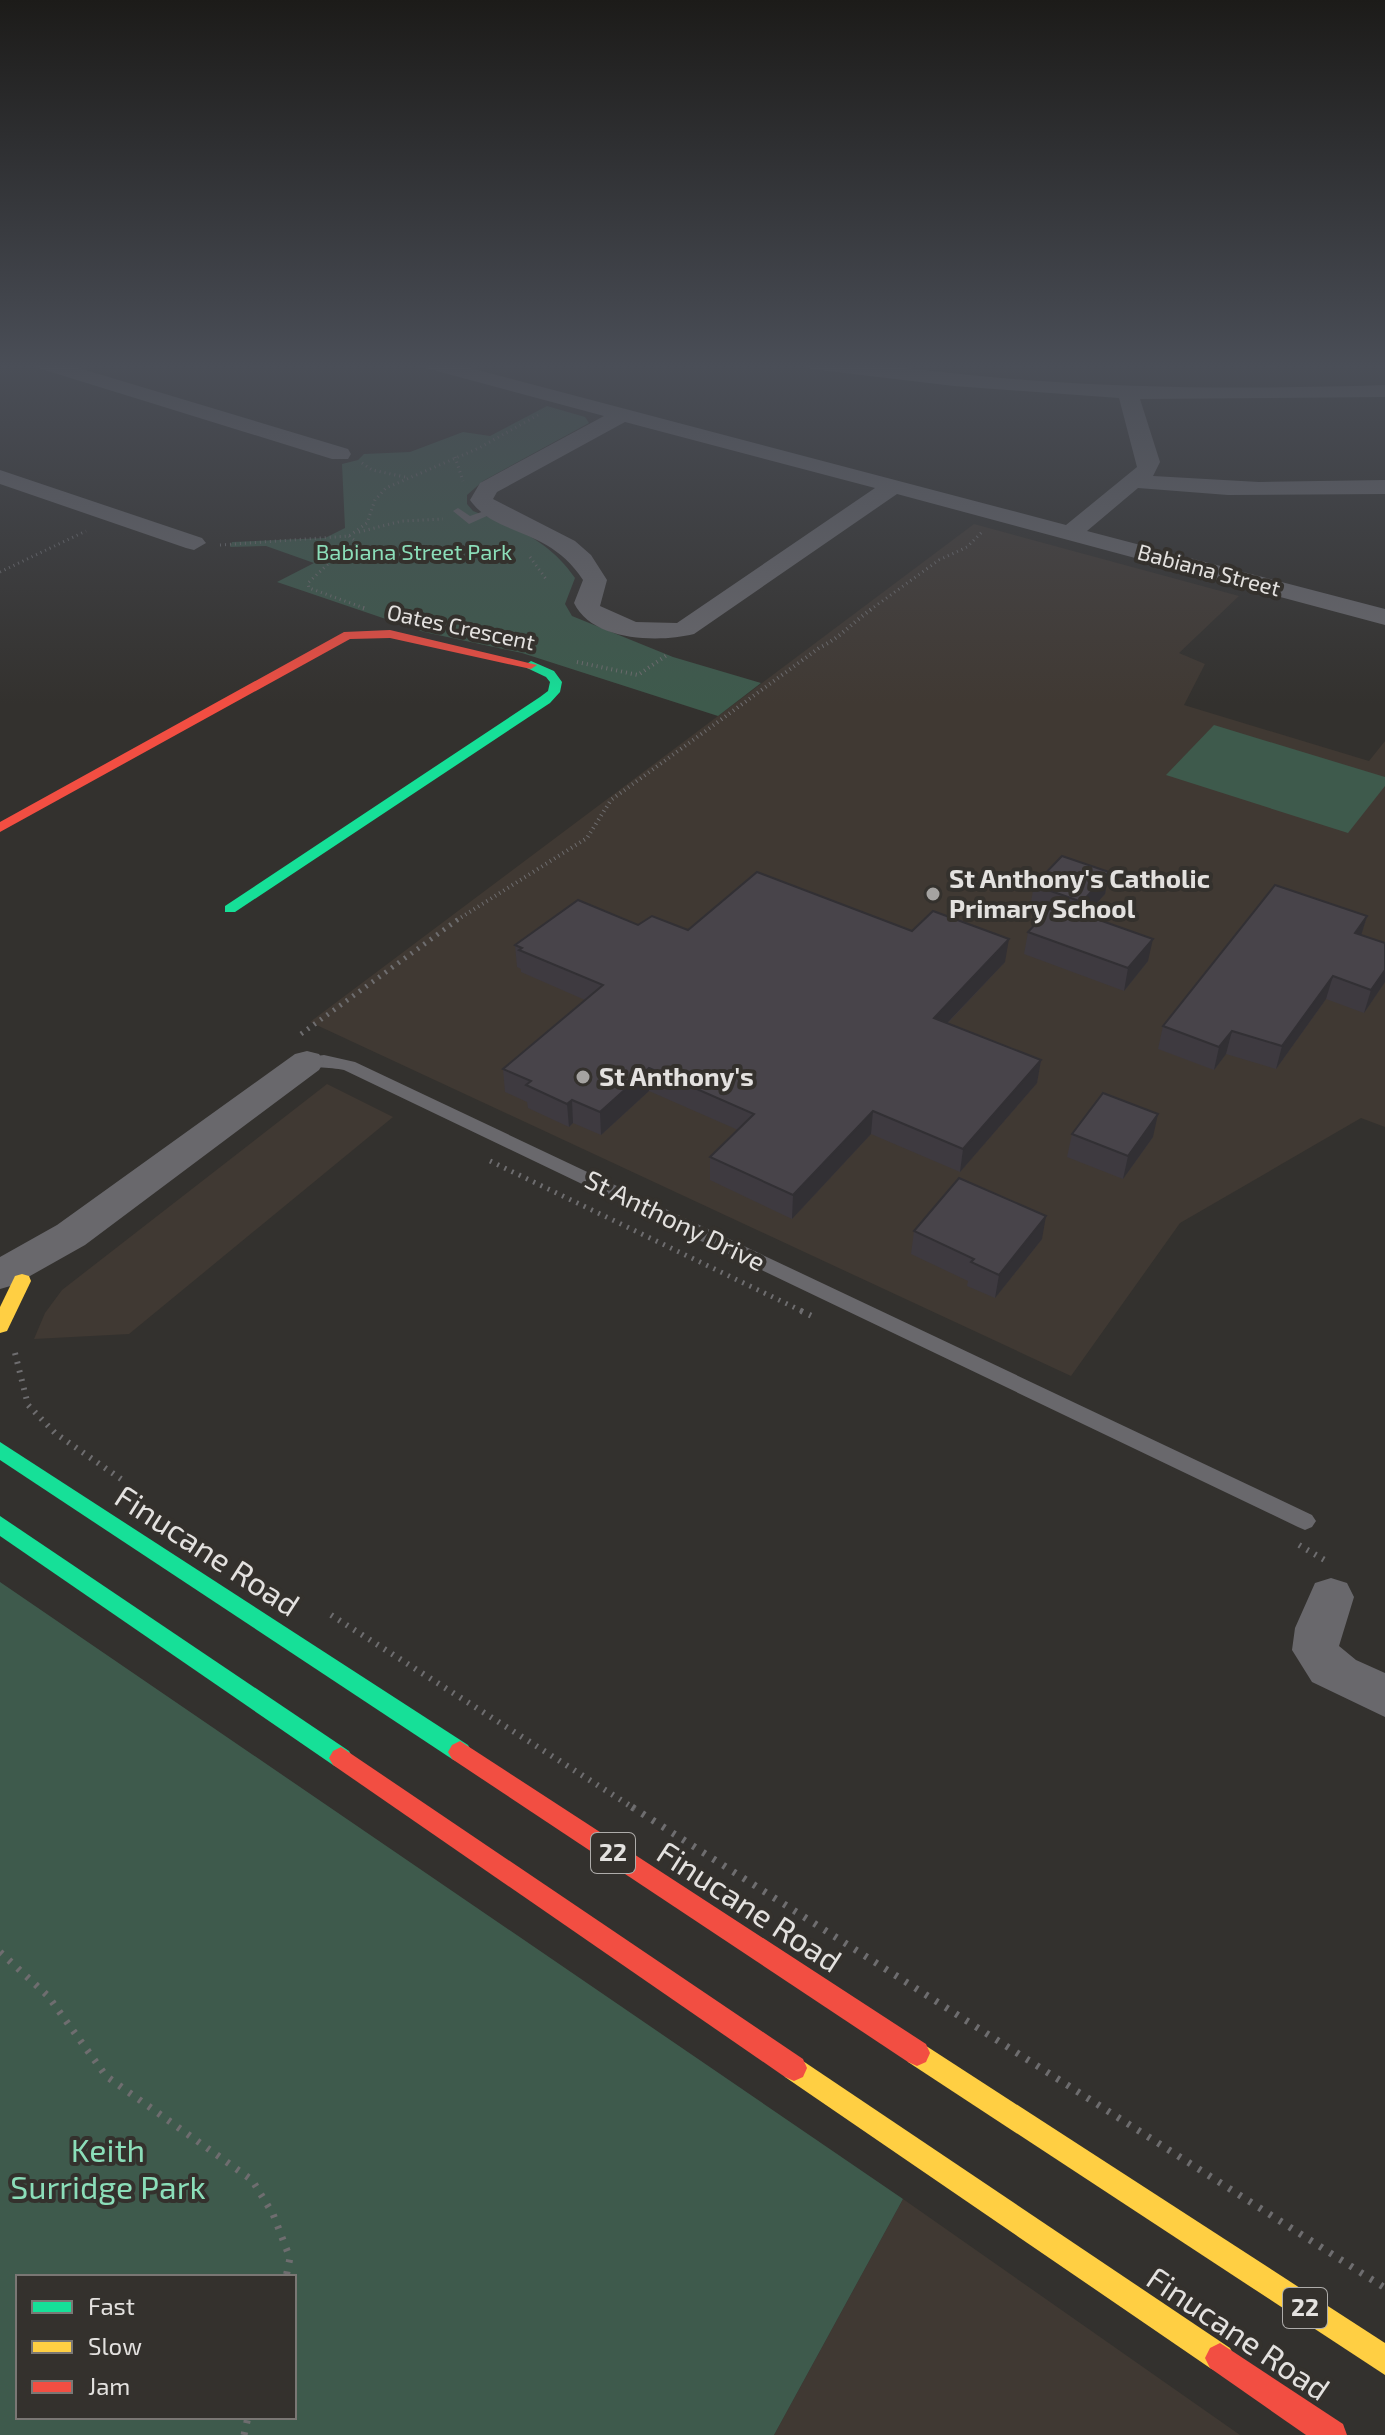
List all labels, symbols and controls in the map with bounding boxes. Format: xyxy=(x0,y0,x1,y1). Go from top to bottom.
street label: Babiana Street xyxy=(1135,537,1283,601)
park label: Babiana Street Park xyxy=(316,538,512,564)
street label: Oates Crescent xyxy=(385,598,538,654)
place label: St Anthony's Catholic Primary School xyxy=(949,862,1210,924)
marker: St Anthony's Catholic Primary School xyxy=(924,885,942,903)
place label: St Anthony's xyxy=(599,1060,754,1092)
marker: St Anthony's xyxy=(574,1068,592,1086)
street label: St Anthony Drive xyxy=(581,1163,771,1277)
street label: Finucane Road xyxy=(109,1476,307,1623)
street label: Finucane Road xyxy=(651,1832,849,1979)
road number: 22 xyxy=(591,1833,635,1873)
park label: Keith Surridge Park xyxy=(10,2130,206,2205)
street label: Finucane Road xyxy=(1141,2257,1338,2407)
legend xyxy=(16,2275,296,2419)
road number: 22 xyxy=(1283,2288,1327,2328)
text: Fast xyxy=(88,2291,135,2320)
text: Slow xyxy=(88,2331,142,2360)
text: Jam xyxy=(88,2371,130,2400)

